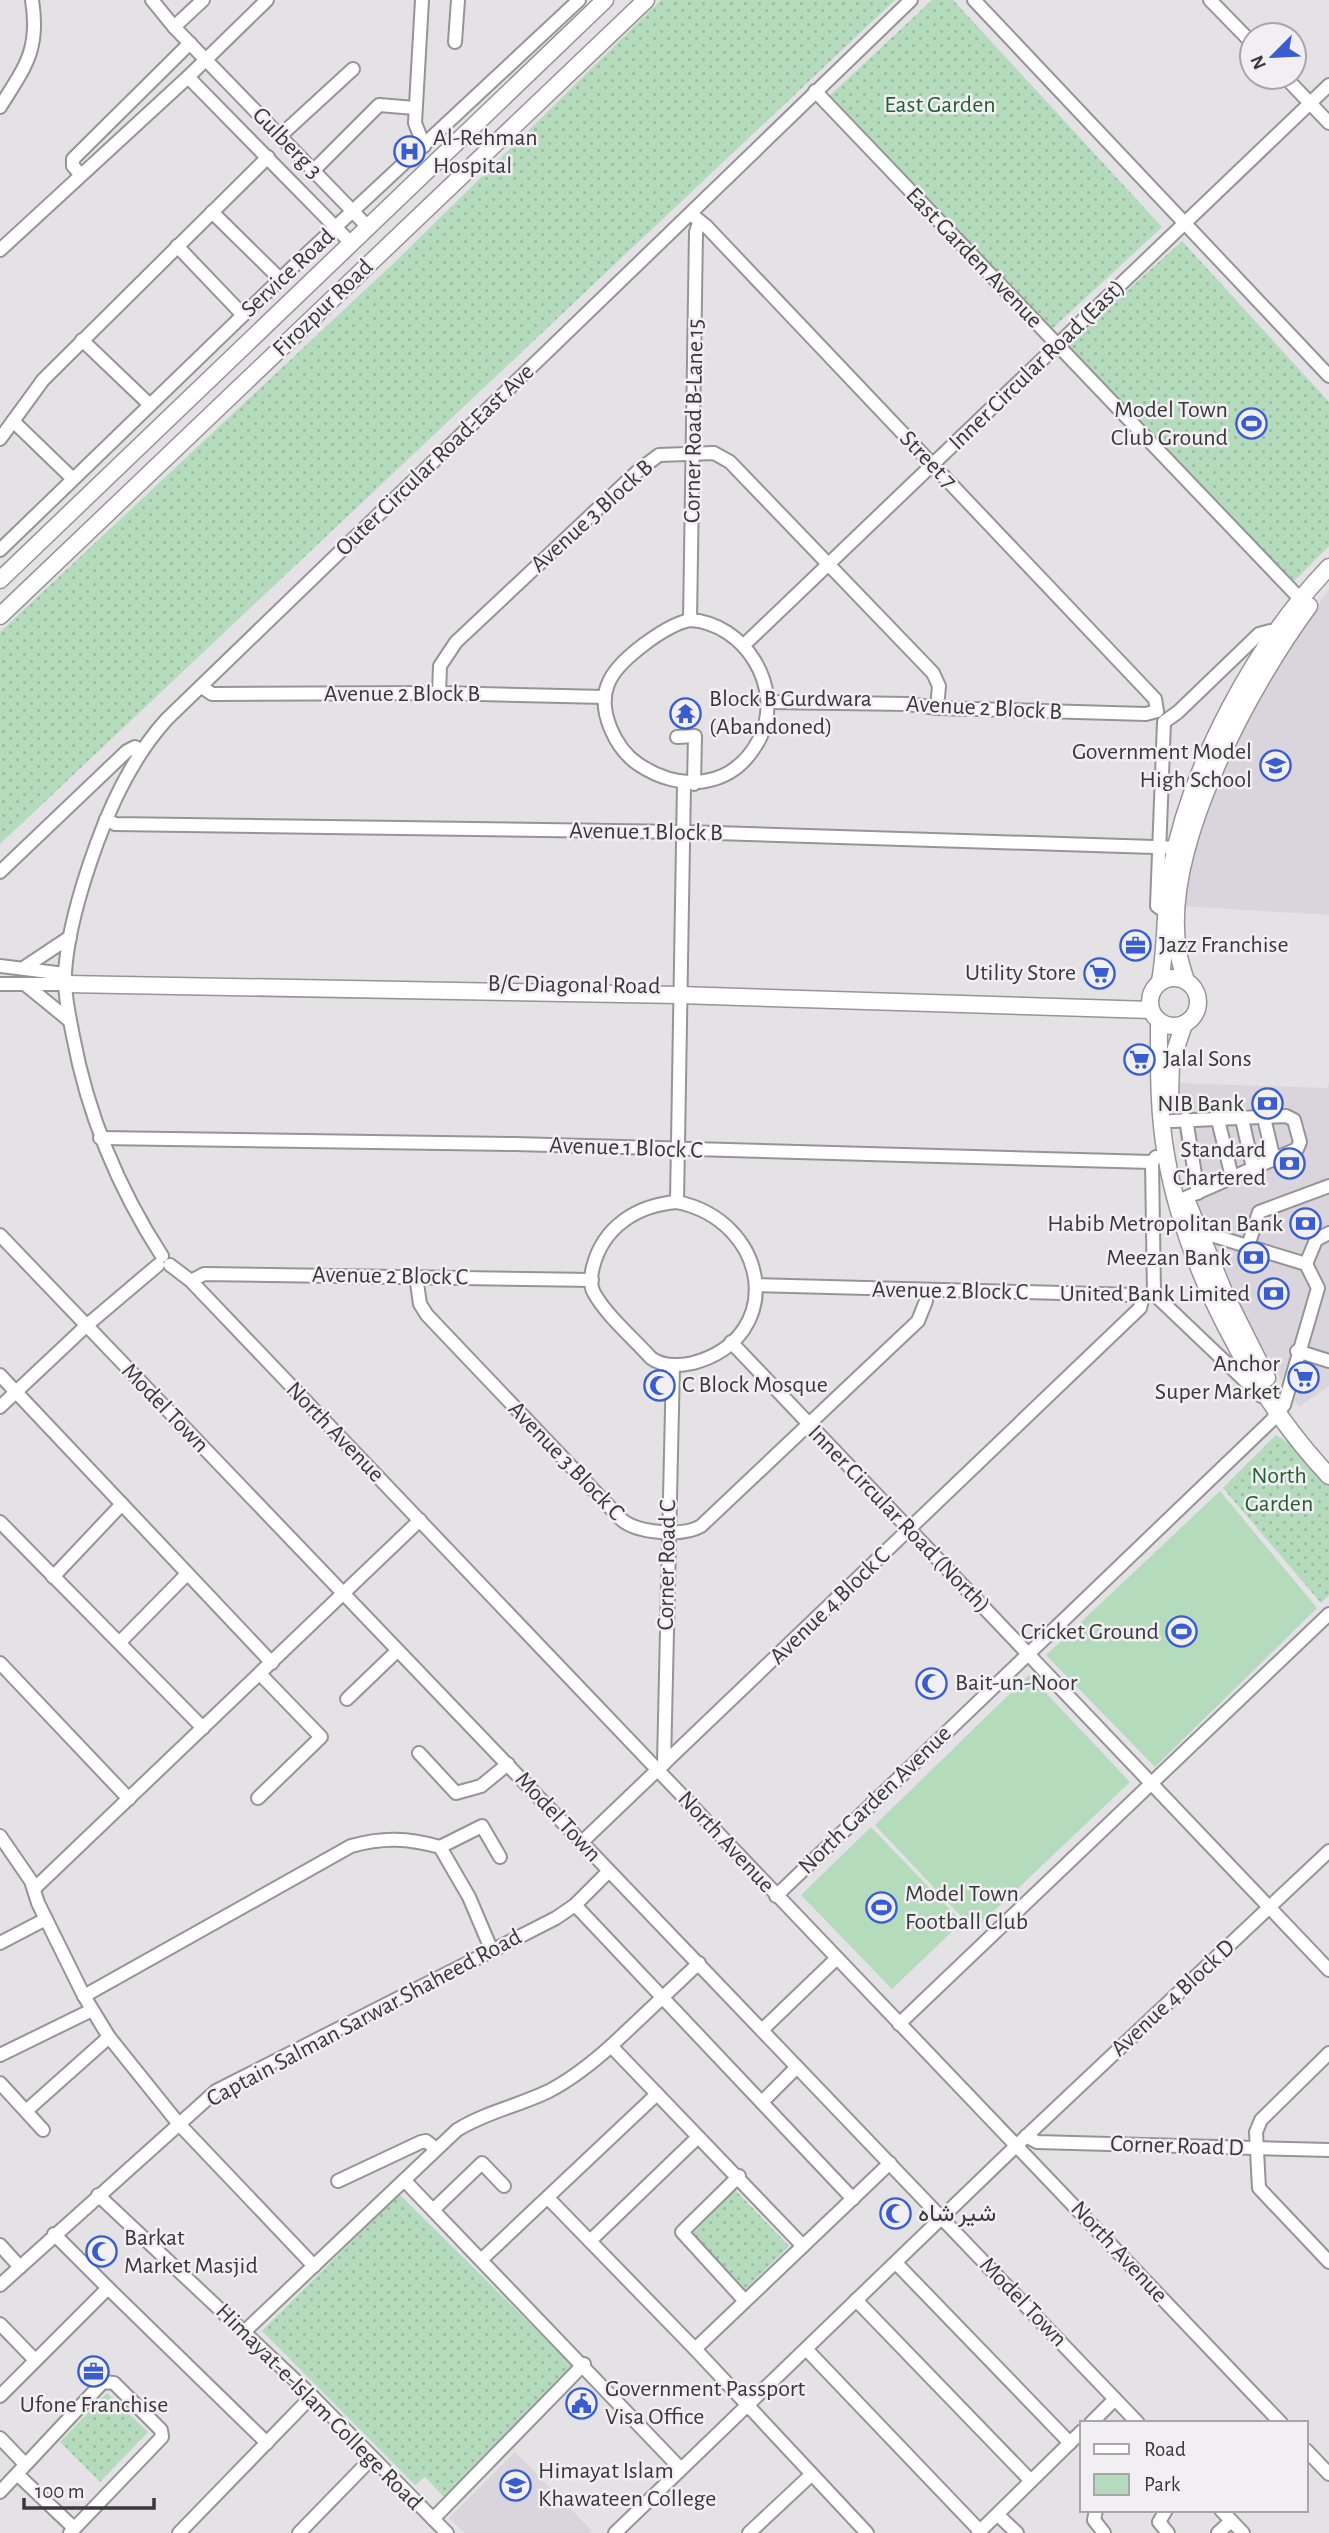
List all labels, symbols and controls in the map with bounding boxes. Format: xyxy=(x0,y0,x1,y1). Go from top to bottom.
north arrow xyxy=(1238,21,1308,91)
text: N xyxy=(1247,52,1270,72)
park label: East Garden xyxy=(884,93,996,117)
street label: Gulberg 3 xyxy=(248,103,326,183)
place label: Al-Rehman Hospital xyxy=(433,126,538,178)
hospital icon: Al-Rehman Hospital xyxy=(393,135,427,169)
street label: East Garden Avenue xyxy=(901,183,1047,333)
street label: Service Road xyxy=(237,224,339,322)
street label: Firozpur Road xyxy=(268,255,378,361)
street label: Inner Circular Road (East) xyxy=(944,275,1130,455)
street label: Corner Road B-Lane 15 xyxy=(680,319,708,523)
street label: Outer Circular Road-East Ave xyxy=(331,359,539,561)
place label: Model Town Club Ground xyxy=(1111,398,1228,450)
sports icon: Model Town Club Ground xyxy=(1234,407,1268,441)
street label: Street 7 xyxy=(895,426,961,494)
street label: Avenue 3 Block B xyxy=(526,455,658,577)
street label: Avenue 2 Block B xyxy=(324,682,480,706)
place label: Block B Gurdwara (Abandoned) xyxy=(709,687,872,739)
street label: Avenue 2 Block B xyxy=(905,692,1063,724)
temple icon: Block B Gurdwara (Abandoned) xyxy=(669,696,703,730)
place label: Government Model High School xyxy=(1072,740,1252,792)
school or university icon: Government Model High School xyxy=(1258,749,1292,783)
street label: Avenue 1 Block B xyxy=(569,819,723,845)
office icon: Jazz Franchise xyxy=(1119,928,1153,962)
place label: Jazz Franchise xyxy=(1159,933,1289,957)
supermarket icon: Utility Store xyxy=(1082,956,1116,990)
place label: Utility Store xyxy=(965,961,1076,985)
street label: B/C Diagonal Road xyxy=(487,971,661,999)
supermarket icon: Jalal Sons xyxy=(1123,1042,1157,1076)
place label: Jalal Sons xyxy=(1163,1047,1252,1071)
bank icon: NIB Bank xyxy=(1250,1087,1284,1121)
place label: NIB Bank xyxy=(1157,1092,1244,1116)
street label: Avenue 1 Block C xyxy=(549,1133,703,1163)
place label: Standard Chartered xyxy=(1173,1138,1266,1190)
bank icon: Standard Chartered xyxy=(1272,1147,1306,1181)
bank icon: Habib Metropolitan Bank xyxy=(1289,1207,1323,1241)
place label: Habib Metropolitan Bank xyxy=(1047,1212,1283,1236)
bank icon: Meezan Bank xyxy=(1237,1241,1271,1275)
place label: Meezan Bank xyxy=(1106,1246,1231,1270)
street label: Avenue 2 Block C xyxy=(312,1263,468,1289)
bank icon: United Bank Limited xyxy=(1256,1277,1290,1311)
street label: Avenue 2 Block C xyxy=(872,1278,1028,1304)
place label: United Bank Limited xyxy=(1060,1282,1250,1306)
place label: Anchor Super Market xyxy=(1155,1352,1280,1404)
street label: Model Town xyxy=(117,1359,213,1457)
supermarket icon: Anchor Super Market xyxy=(1286,1361,1320,1395)
mosque icon: C Block Mosque xyxy=(642,1368,676,1402)
place label: C Block Mosque xyxy=(682,1373,828,1397)
street label: North Avenue xyxy=(281,1377,389,1487)
street label: Avenue 3 Block C xyxy=(504,1397,628,1525)
street label: Inner Circular Road (North) xyxy=(803,1420,995,1618)
park label: North Garden xyxy=(1245,1464,1313,1516)
street label: Corner Road C xyxy=(654,1499,680,1631)
street label: Avenue 4 Block C xyxy=(765,1543,895,1669)
sports icon: Cricket Ground xyxy=(1165,1615,1199,1649)
place label: Cricket Ground xyxy=(1021,1620,1159,1644)
mosque icon: Bait-un-Noor xyxy=(915,1666,949,1700)
place label: Bait-un-Noor xyxy=(955,1671,1078,1695)
street label: North Garden Avenue xyxy=(794,1721,956,1879)
street label: Model Town xyxy=(510,1767,606,1867)
street label: North Avenue xyxy=(673,1787,779,1897)
place label: Model Town Football Club xyxy=(905,1882,1028,1934)
sports icon: Model Town Football Club xyxy=(865,1891,899,1925)
street label: Captain Salman Sarwar Shaheed Road xyxy=(203,1925,525,2111)
street label: Avenue 4 Block D xyxy=(1106,1935,1240,2061)
street label: Corner Road D xyxy=(1110,2132,1244,2160)
mosque icon: شیر شاہ xyxy=(878,2197,912,2231)
street label: North Avenue xyxy=(1066,2197,1172,2307)
place label: شیر شاہ xyxy=(918,2202,996,2228)
place label: Barkat Market Masjid xyxy=(124,2226,258,2278)
mosque icon: Barkat Market Masjid xyxy=(84,2235,118,2269)
street label: Model Town xyxy=(975,2253,1071,2351)
street label: Himayat-e-Islam College Road xyxy=(211,2299,427,2515)
office icon: Ufone Franchise xyxy=(77,2354,111,2388)
place label: Government Passport Visa Office xyxy=(605,2377,806,2429)
public building icon: Government Passport Visa Office xyxy=(565,2386,599,2420)
place label: Ufone Franchise xyxy=(20,2393,168,2417)
legend xyxy=(1080,2421,1308,2512)
text: Road xyxy=(1144,2439,1186,2460)
place label: Himayat Islam Khawateen College xyxy=(538,2459,716,2511)
scale bar xyxy=(24,2466,154,2510)
school or university icon: Himayat Islam Khawateen College xyxy=(498,2468,532,2502)
text: Park xyxy=(1144,2474,1181,2495)
text: 100 m xyxy=(35,2481,85,2502)

